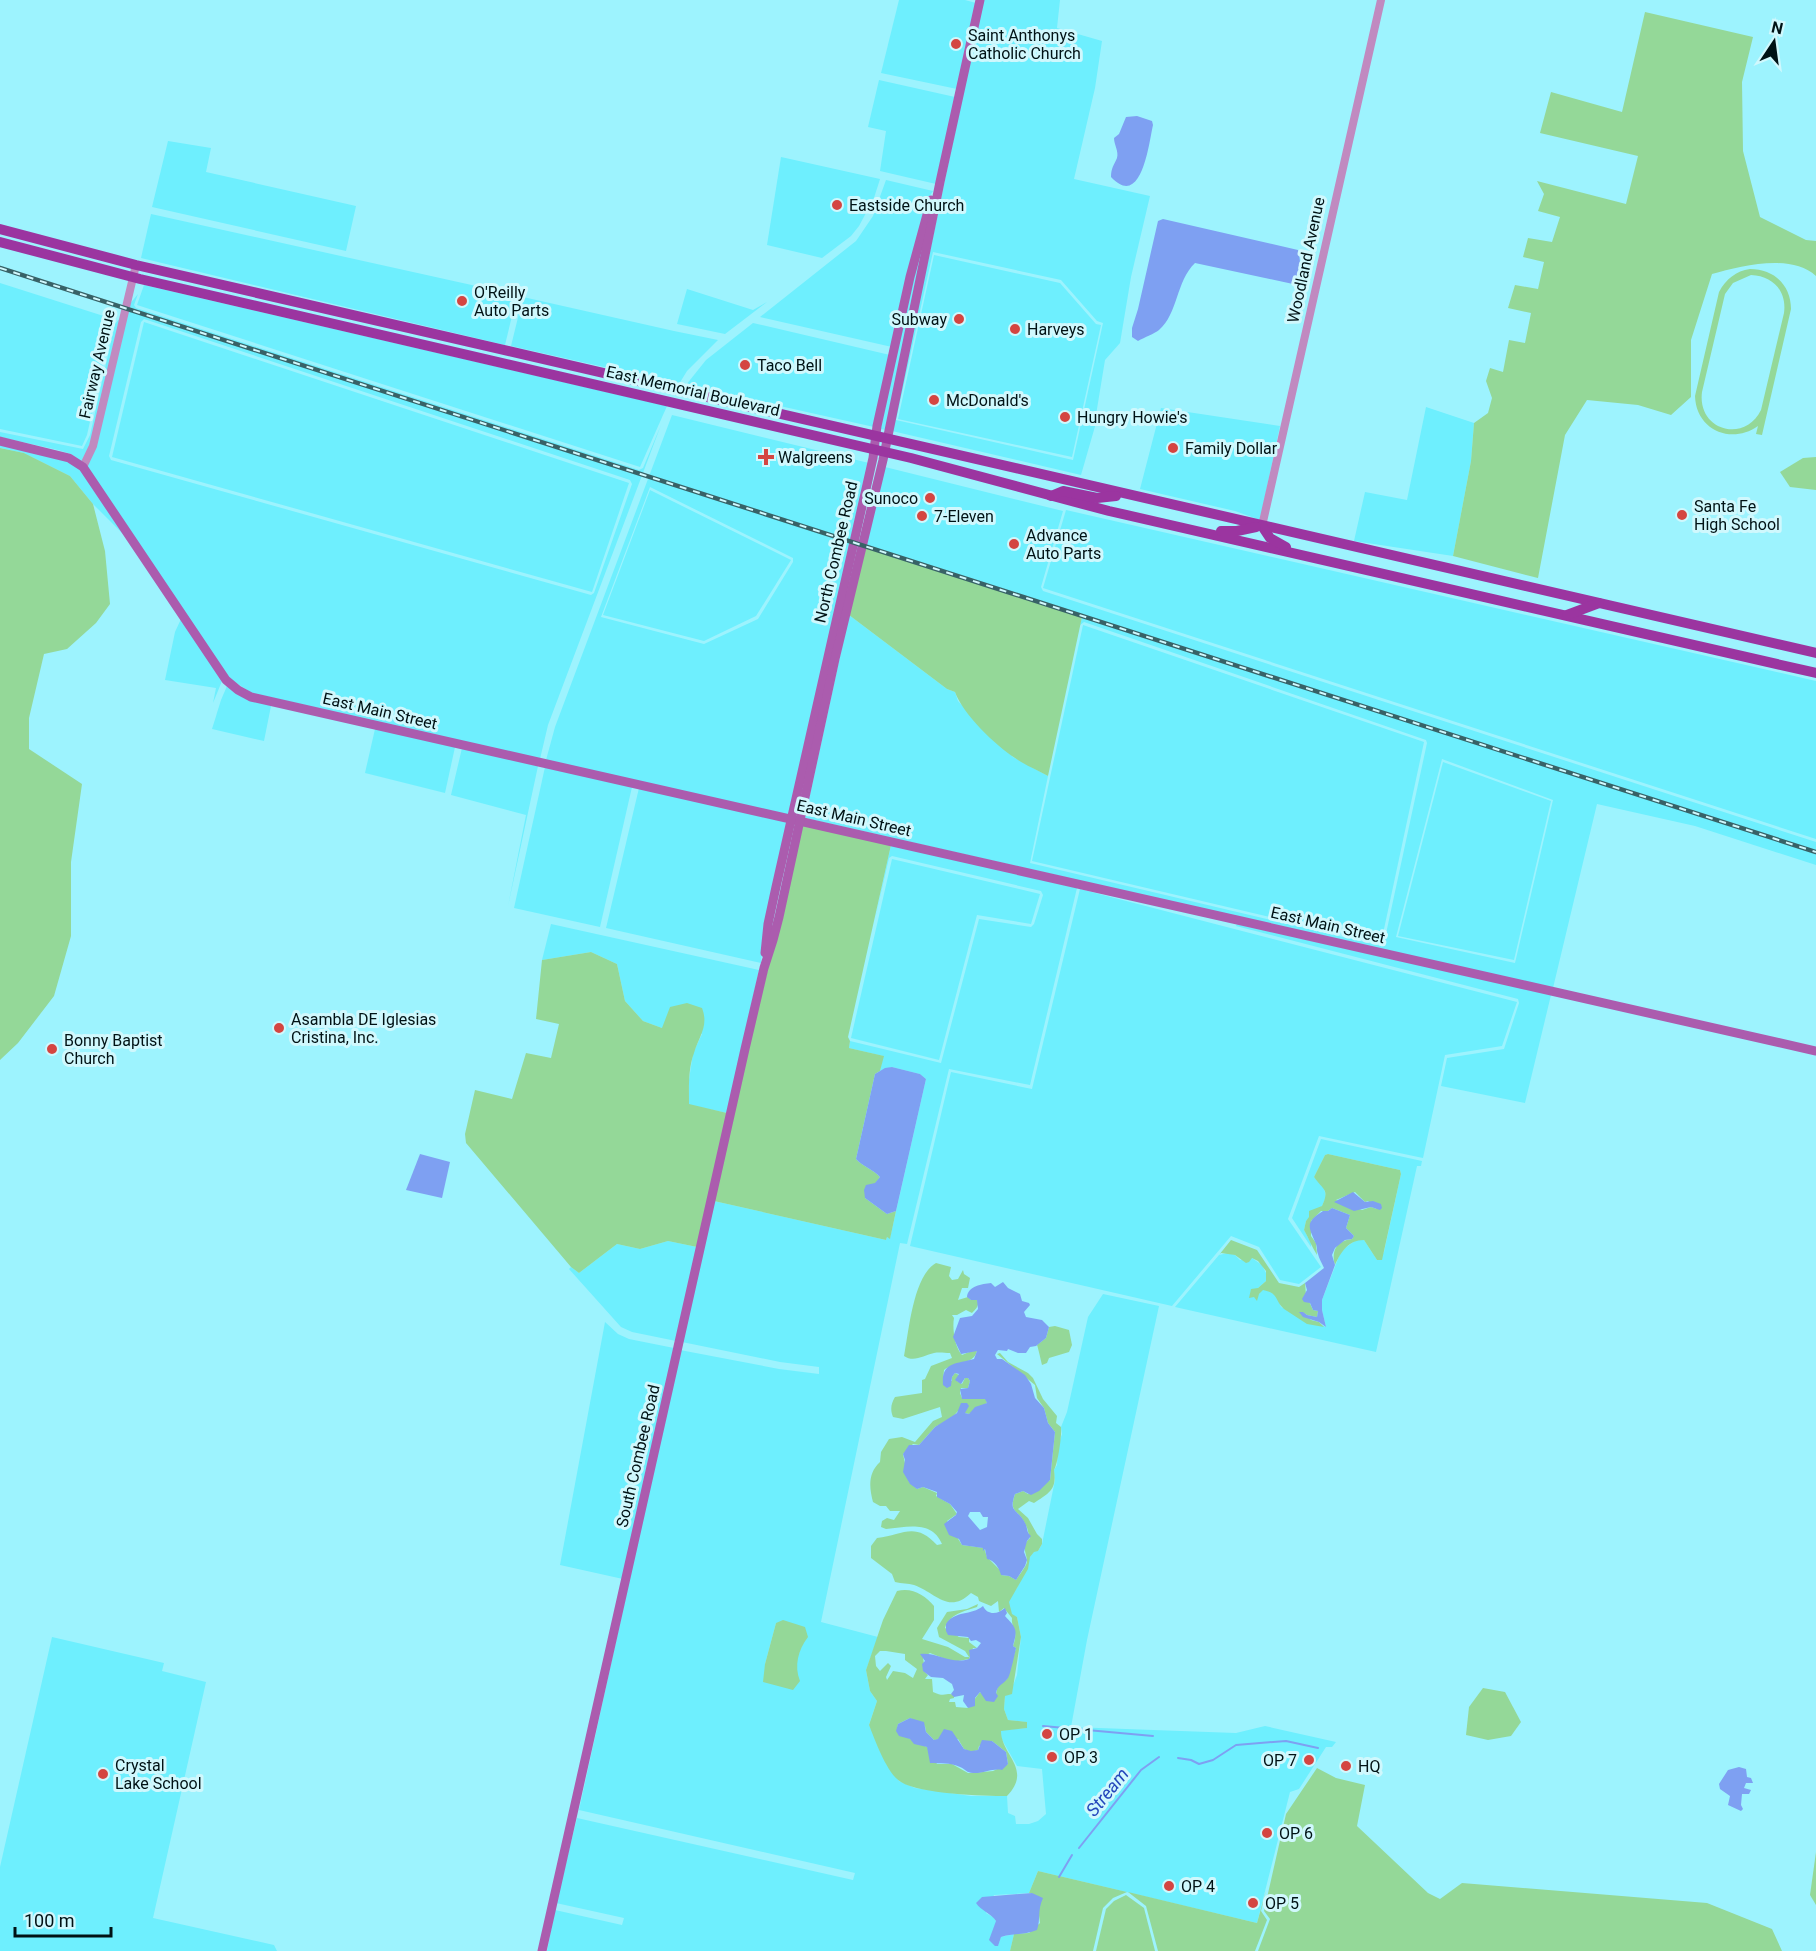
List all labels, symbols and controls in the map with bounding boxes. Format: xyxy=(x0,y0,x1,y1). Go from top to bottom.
north arrow xyxy=(1744,12,1804,72)
text: N xyxy=(1770,17,1785,38)
place label: Saint Anthonys Catholic Church xyxy=(968,26,1081,63)
marker: Saint Anthonys Catholic Church xyxy=(949,37,963,51)
street label: Woodland Avenue xyxy=(1283,195,1329,325)
place label: Eastside Church xyxy=(849,196,964,215)
marker: Eastside Church xyxy=(830,198,844,212)
place label: O'Reilly Auto Parts xyxy=(474,283,549,320)
marker: O'Reilly Auto Parts xyxy=(455,294,469,308)
street label: Fairway Avenue xyxy=(75,308,119,420)
place label: Subway xyxy=(892,310,947,329)
marker: Subway xyxy=(952,312,966,326)
place label: Harveys xyxy=(1027,320,1085,339)
marker: Harveys xyxy=(1008,322,1022,336)
place label: Taco Bell xyxy=(757,356,822,375)
marker: Taco Bell xyxy=(738,358,752,372)
street label: East Memorial Boulevard xyxy=(604,362,782,420)
place label: McDonald's xyxy=(946,391,1029,410)
marker: McDonald's xyxy=(927,393,941,407)
place label: Hungry Howie's xyxy=(1077,408,1187,427)
marker: Hungry Howie's xyxy=(1058,410,1072,424)
place label: Family Dollar xyxy=(1185,439,1278,458)
marker: Family Dollar xyxy=(1166,441,1180,455)
place label: Walgreens xyxy=(778,448,853,467)
marker: Walgreens xyxy=(759,450,773,464)
street label: North Combee Road xyxy=(810,479,862,625)
place label: Sunoco xyxy=(864,489,918,508)
marker: Sunoco xyxy=(923,491,937,505)
place label: Santa Fe High School xyxy=(1694,497,1780,534)
place label: 7-Eleven xyxy=(934,507,994,526)
marker: Santa Fe High School xyxy=(1675,508,1689,522)
marker: 7-Eleven xyxy=(915,509,929,523)
place label: Advance Auto Parts xyxy=(1026,526,1101,563)
marker: Advance Auto Parts xyxy=(1007,537,1021,551)
street label: East Main Street xyxy=(321,689,439,733)
street label: East Main Street xyxy=(795,796,913,840)
street label: East Main Street xyxy=(1269,903,1387,947)
place label: Asambla DE Iglesias Cristina, Inc. xyxy=(291,1010,436,1047)
marker: Asambla DE Iglesias Cristina, Inc. xyxy=(272,1021,286,1035)
place label: Bonny Baptist Church xyxy=(64,1031,163,1068)
marker: Bonny Baptist Church xyxy=(45,1042,59,1056)
street label: South Combee Road xyxy=(612,1383,664,1529)
place label: OP 1 xyxy=(1059,1725,1093,1744)
marker: OP 1 xyxy=(1040,1727,1054,1741)
place label: OP 3 xyxy=(1064,1748,1098,1767)
marker: OP 3 xyxy=(1045,1750,1059,1764)
place label: OP 7 xyxy=(1263,1751,1297,1770)
marker: OP 7 xyxy=(1302,1753,1316,1767)
place label: Crystal Lake School xyxy=(115,1756,202,1793)
place label: HQ xyxy=(1358,1757,1380,1776)
marker: HQ xyxy=(1339,1759,1353,1773)
water label: Stream xyxy=(1081,1764,1133,1820)
marker: Crystal Lake School xyxy=(96,1767,110,1781)
place label: OP 6 xyxy=(1279,1824,1313,1843)
marker: OP 6 xyxy=(1260,1826,1274,1840)
place label: OP 4 xyxy=(1181,1877,1215,1896)
marker: OP 4 xyxy=(1162,1879,1176,1893)
place label: OP 5 xyxy=(1265,1894,1299,1913)
marker: OP 5 xyxy=(1246,1896,1260,1910)
scale bar xyxy=(15,1900,111,1938)
text: 100 m xyxy=(24,1910,75,1931)

